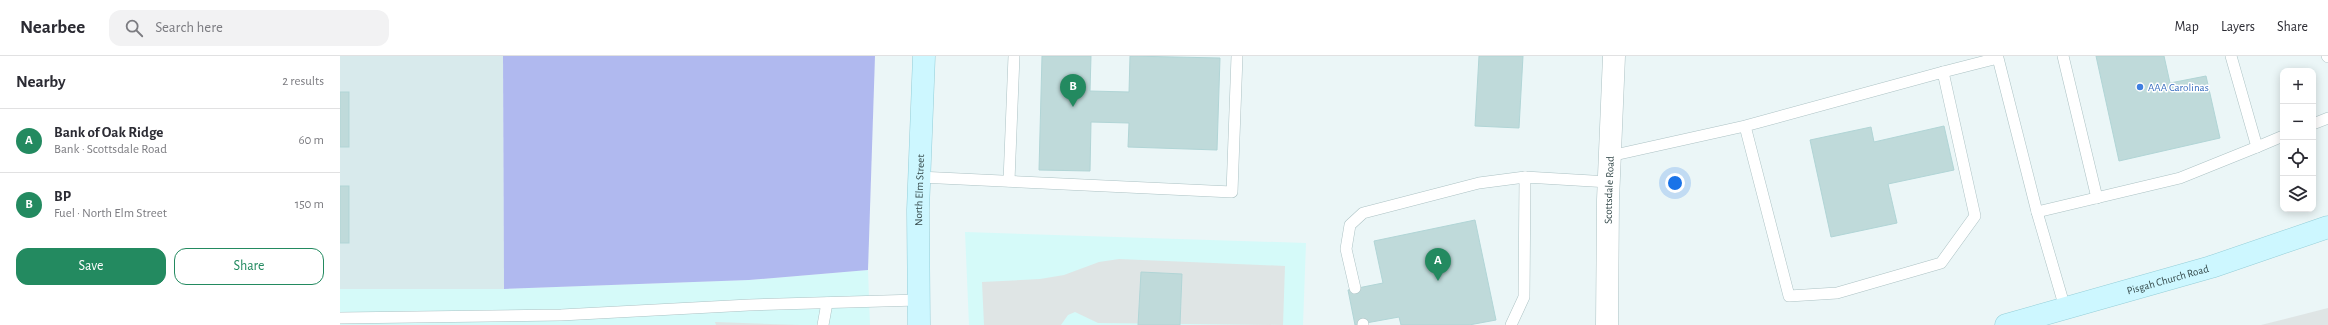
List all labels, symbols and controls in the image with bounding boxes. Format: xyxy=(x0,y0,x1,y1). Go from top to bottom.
search box xyxy=(109,10,389,46)
icon: search xyxy=(123,17,145,39)
text: Nearbee xyxy=(20,18,85,37)
text: Search here xyxy=(155,20,223,35)
text: Map xyxy=(2174,20,2199,34)
text: Layers xyxy=(2221,20,2255,34)
text: Share xyxy=(2277,20,2308,34)
map controls xyxy=(2280,68,2316,212)
button: + xyxy=(2280,68,2316,104)
text: Nearby xyxy=(16,73,66,90)
pin: B xyxy=(1060,74,1086,107)
text: 2 results xyxy=(282,75,324,88)
marker: AAA Carolinas xyxy=(2135,82,2145,92)
place label: AAA Carolinas xyxy=(2148,82,2209,93)
button: − xyxy=(2280,104,2316,140)
text: Bank of Oak Ridge xyxy=(54,125,163,140)
text: A xyxy=(25,134,33,147)
text: 60 m xyxy=(298,134,324,147)
button: locate xyxy=(2280,140,2316,176)
text: Bank · Scottsdale Road xyxy=(54,143,167,156)
street label: North Elm Street xyxy=(913,153,926,226)
street label: Scottsdale Road xyxy=(1603,155,1616,224)
your location xyxy=(1665,173,1685,193)
button: layers xyxy=(2280,176,2316,212)
text: BP xyxy=(54,189,71,204)
text: B xyxy=(25,198,33,211)
text: 150 m xyxy=(295,198,324,211)
text: Fuel · North Elm Street xyxy=(54,207,167,220)
button: Save xyxy=(16,248,166,285)
button: Share xyxy=(174,248,324,285)
pin: A xyxy=(1425,248,1451,281)
street label: Pisgah Church Road xyxy=(2126,263,2210,297)

